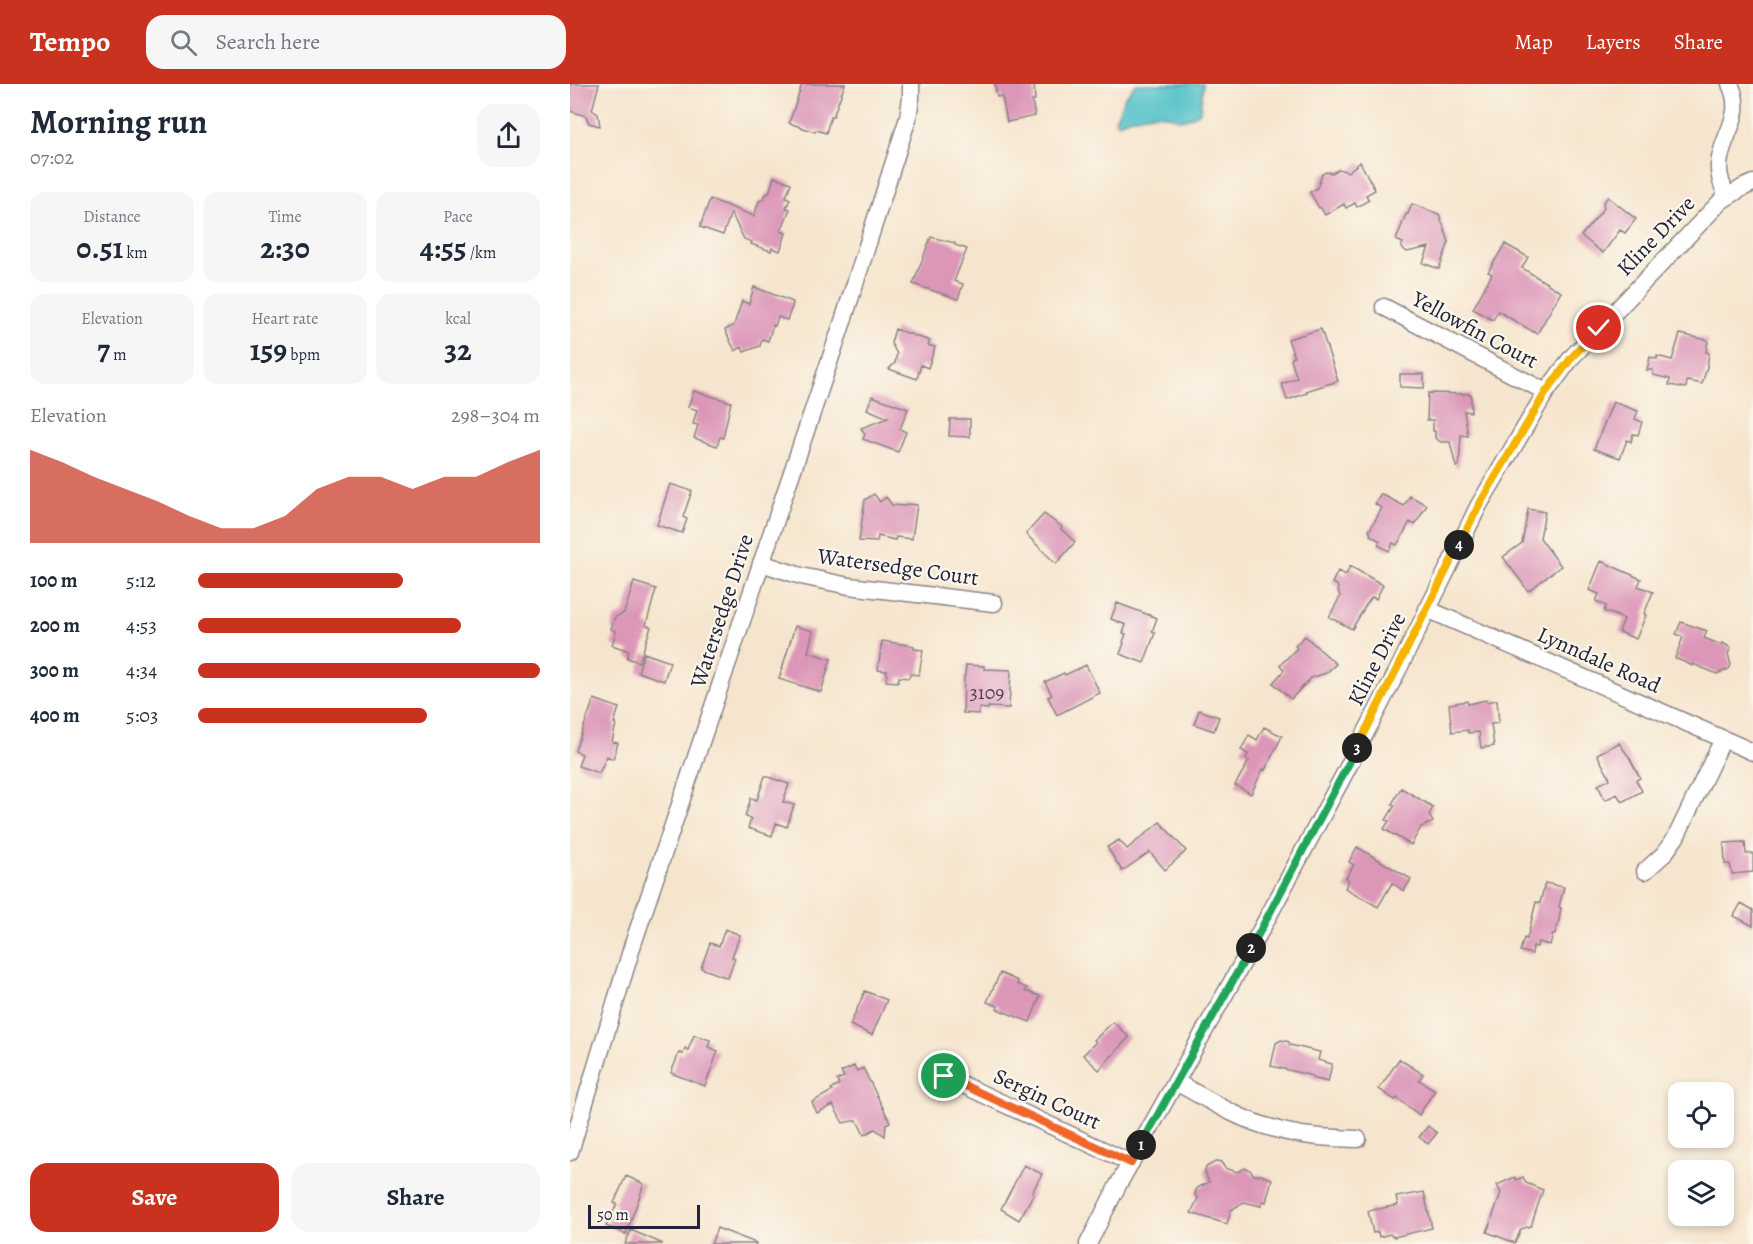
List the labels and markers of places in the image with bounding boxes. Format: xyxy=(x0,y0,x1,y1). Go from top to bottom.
pin xyxy=(1573,302,1624,353)
pin: 4 xyxy=(1444,530,1474,560)
pin: 3 xyxy=(1342,733,1372,763)
pin: 2 xyxy=(1236,933,1266,963)
pin xyxy=(918,1050,969,1101)
pin: 1 xyxy=(1126,1130,1156,1160)

